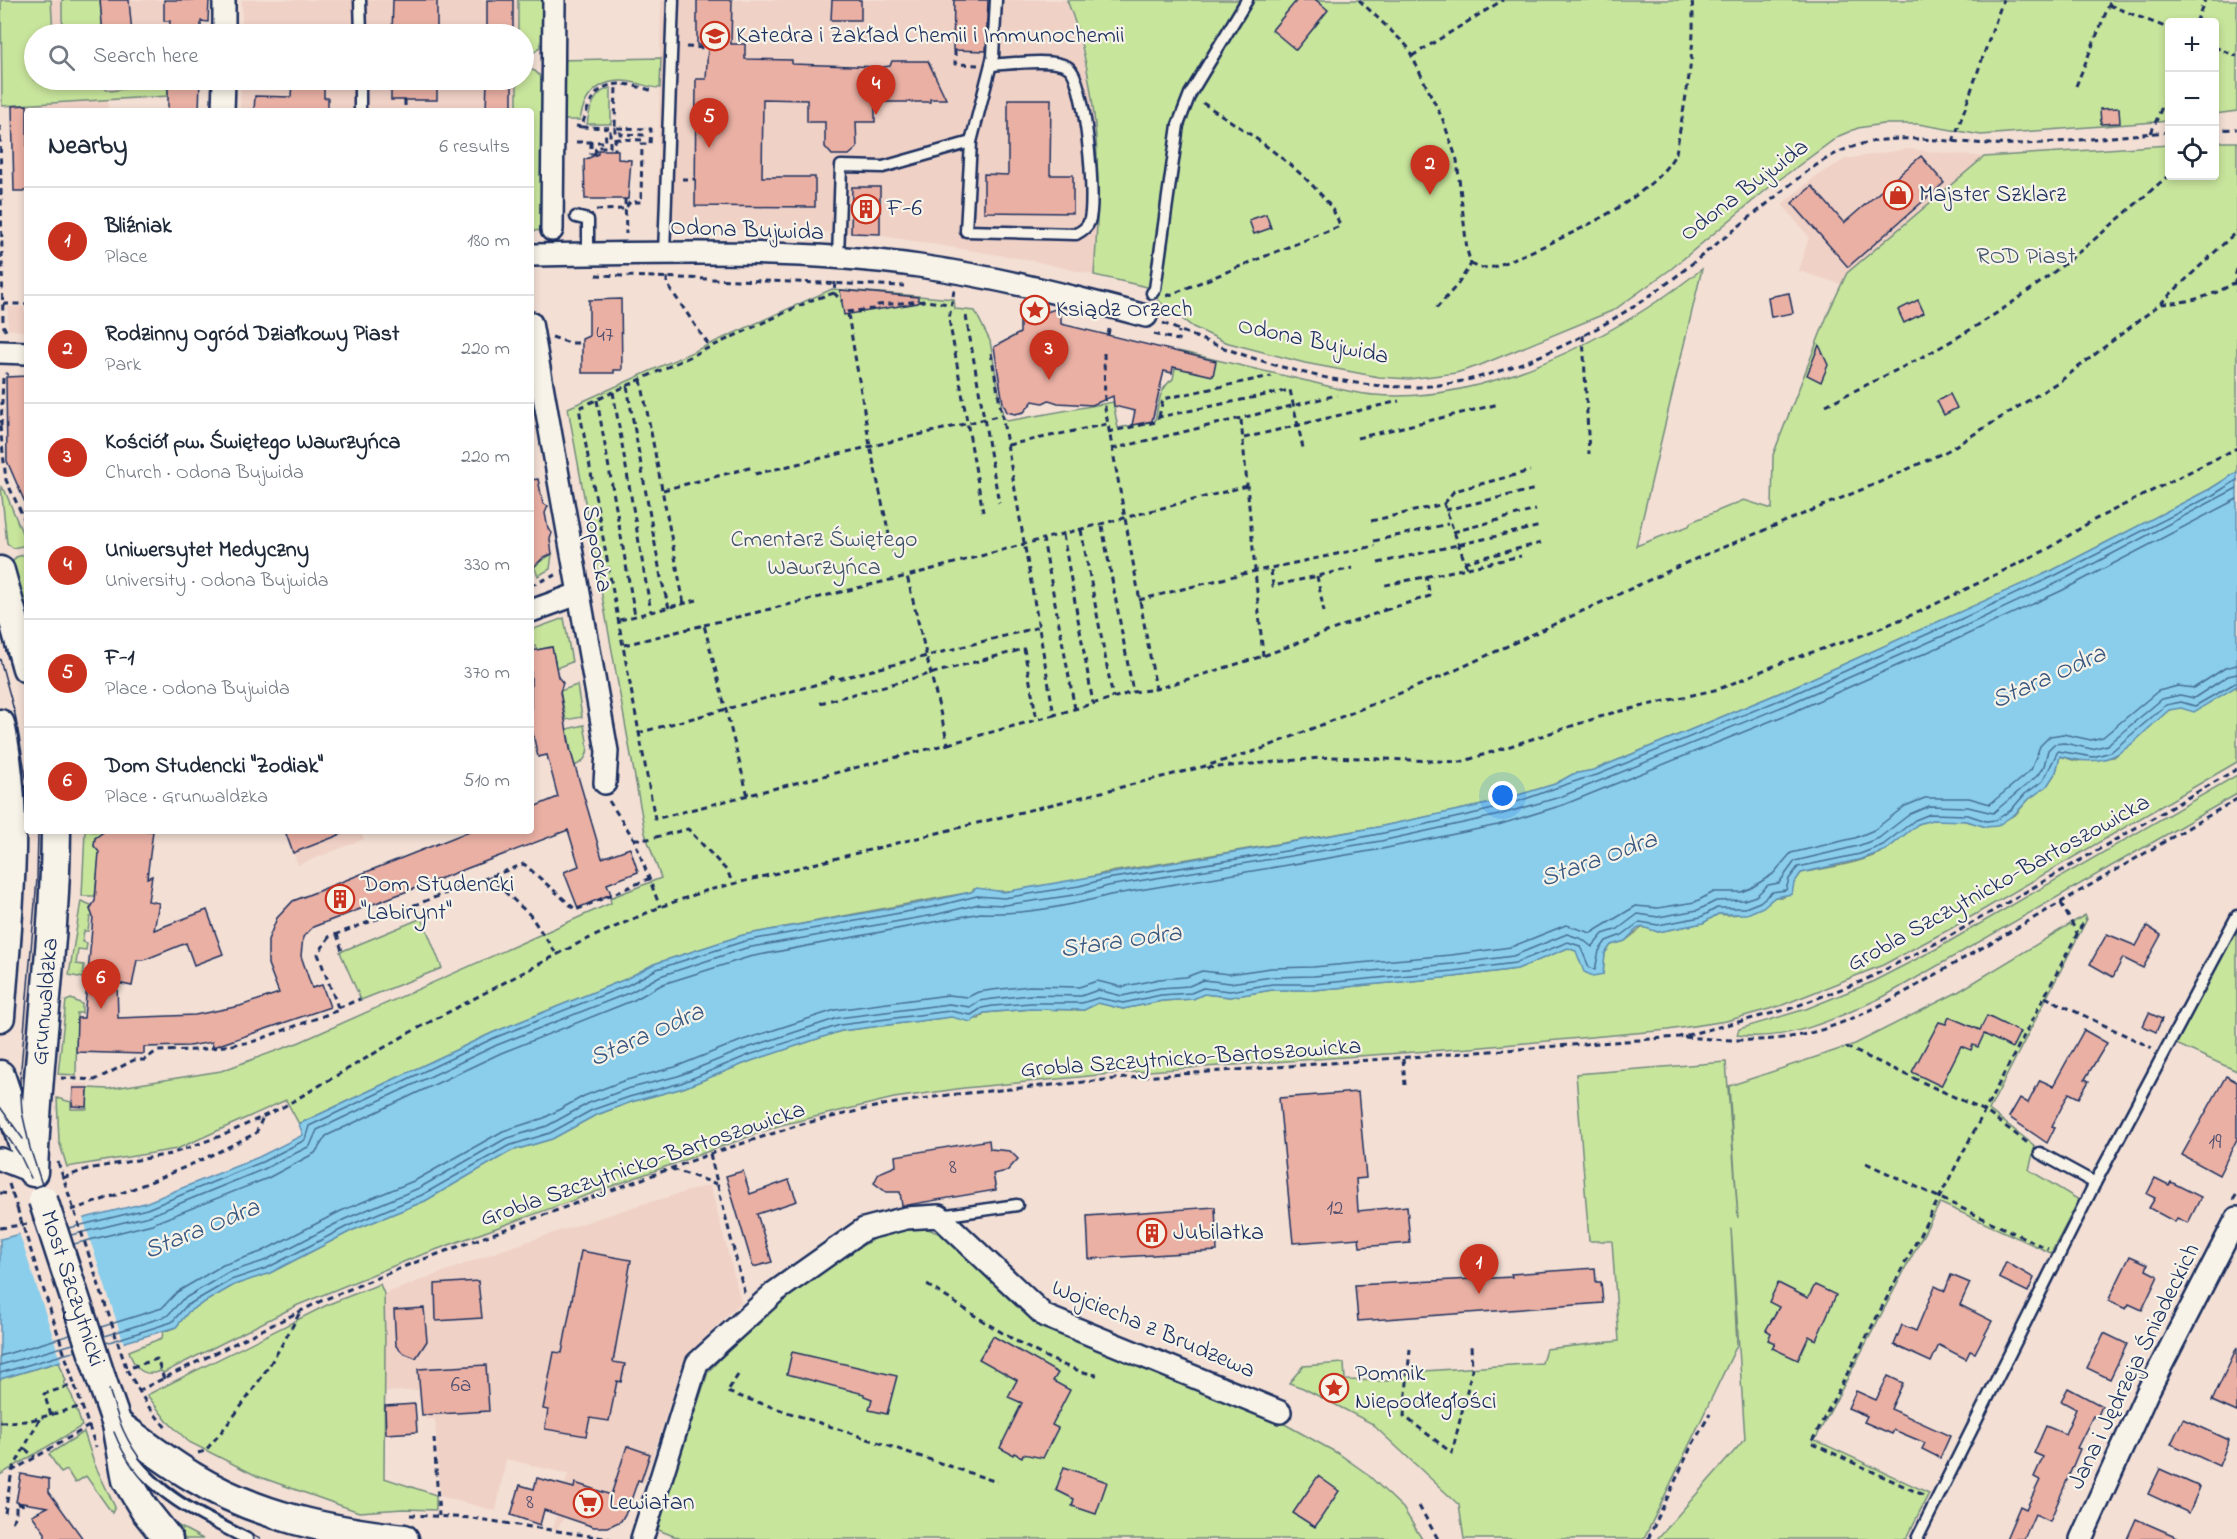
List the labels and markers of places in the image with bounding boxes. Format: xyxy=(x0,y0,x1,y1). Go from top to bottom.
place label: Katedra i Zakład Chemii i Immunochemii xyxy=(736,19,1124,54)
school or university icon: Katedra i Zakład Chemii i Immunochemii xyxy=(699,20,731,52)
pin: 4 xyxy=(856,66,896,115)
pin: 5 xyxy=(690,98,728,148)
pin: 2 xyxy=(1410,146,1450,195)
place label: Majster Szklarz xyxy=(1919,178,2067,213)
shop icon: Majster Szklarz xyxy=(1882,179,1914,211)
place label: F-6 xyxy=(886,192,923,227)
building icon: F-6 xyxy=(850,193,882,225)
place label: Ksiądz Orzech xyxy=(1056,293,1193,328)
place icon: Ksiądz Orzech xyxy=(1019,294,1051,326)
pin: 3 xyxy=(1030,330,1068,380)
place label: Dom Studencki "Labirynt" xyxy=(360,868,514,932)
building icon: Dom Studencki "Labirynt" xyxy=(324,883,356,915)
pin: 6 xyxy=(82,960,120,1009)
place label: Jubilatka xyxy=(1173,1216,1264,1251)
building icon: Jubilatka xyxy=(1136,1217,1168,1249)
pin: 1 xyxy=(1460,1244,1498,1294)
place label: Pomnik Niepodłegłości xyxy=(1355,1357,1496,1420)
place icon: Pomnik Niepodłegłości xyxy=(1318,1372,1350,1404)
place label: Lewiatan xyxy=(609,1486,695,1521)
supermarket icon: Lewiatan xyxy=(572,1487,604,1519)

